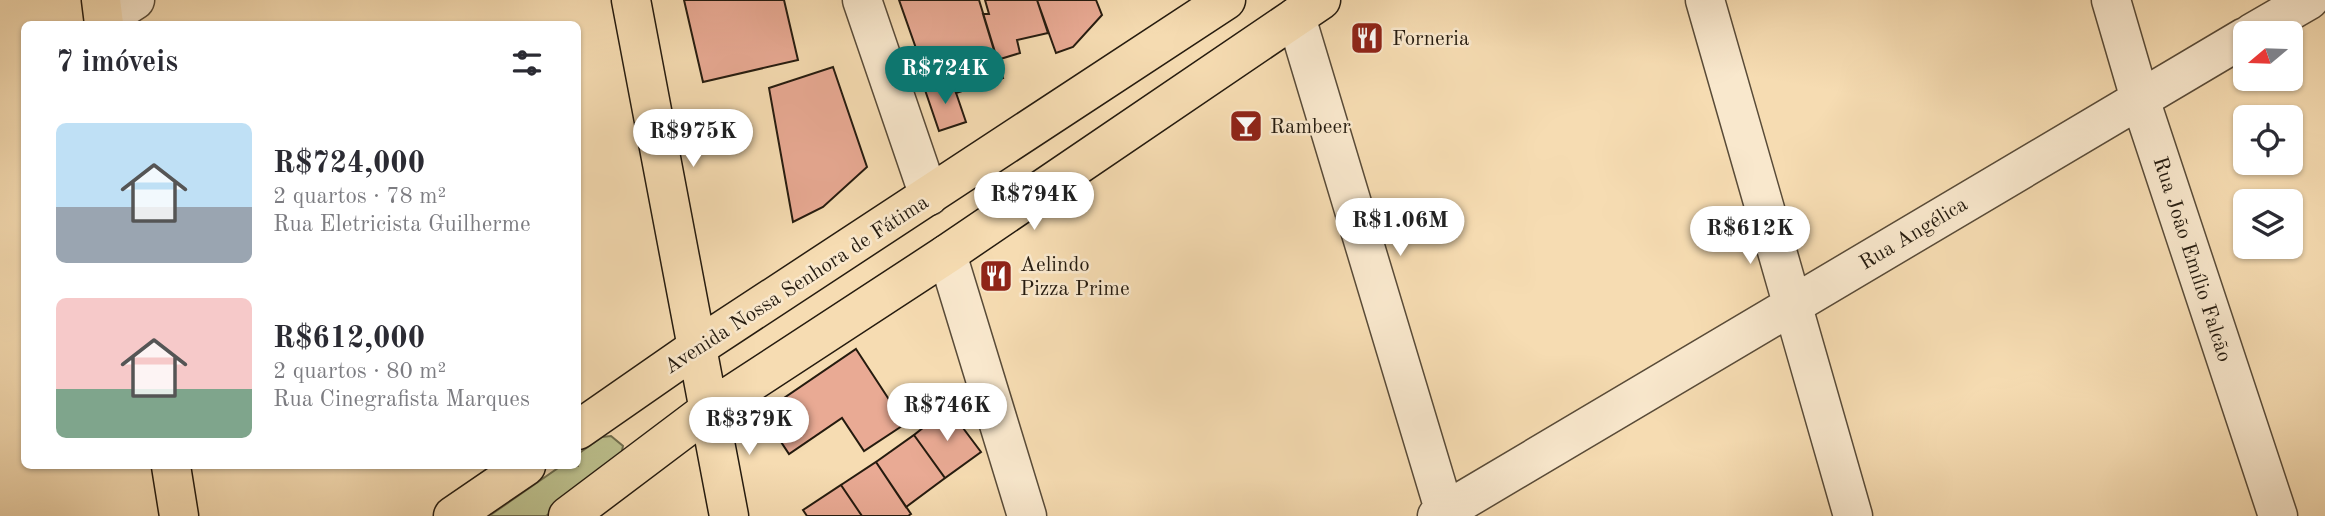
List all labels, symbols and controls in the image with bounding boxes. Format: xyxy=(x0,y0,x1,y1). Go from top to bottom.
restaurant icon: Forneria xyxy=(1348,19,1386,57)
north arrow xyxy=(2233,21,2303,91)
map controls xyxy=(2233,21,2303,259)
place label: Forneria xyxy=(1392,29,1469,50)
icon: filters xyxy=(508,44,546,82)
pin: R$724K xyxy=(888,46,1002,106)
text: 7 imóveis xyxy=(56,48,178,78)
text: R$724K xyxy=(901,57,989,80)
button: locate xyxy=(2233,105,2303,175)
bar icon: Rambeer xyxy=(1227,107,1265,145)
pin: R$975K xyxy=(636,110,750,169)
place label: Rambeer xyxy=(1270,117,1351,138)
text: R$975K xyxy=(649,120,737,143)
text: R$724,000 xyxy=(273,149,425,179)
icon: home xyxy=(112,151,196,235)
street label: Rua João Emílio Falcão xyxy=(2148,154,2235,365)
pin: R$794K xyxy=(977,173,1091,232)
text: R$794K xyxy=(990,183,1078,206)
text: 2 quartos · 78 m² xyxy=(273,185,446,208)
button: layers xyxy=(2233,189,2303,259)
street label: Avenida Nossa Senhora de Fátima xyxy=(661,192,933,379)
street label: Rua Angélica xyxy=(1856,194,1971,275)
pin: R$1.06M xyxy=(1335,198,1465,258)
pin: R$612K xyxy=(1693,206,1807,266)
text: R$1.06M xyxy=(1351,209,1449,232)
text: Rua Eletricista Guilherme xyxy=(273,213,531,236)
text: R$612K xyxy=(1706,217,1794,240)
place label: Aelindo Pizza Prime xyxy=(1020,255,1130,300)
restaurant icon: Aelindo Pizza Prime xyxy=(977,257,1015,295)
text: R$612,000 xyxy=(273,324,425,354)
icon: home xyxy=(112,326,196,410)
text: 2 quartos · 80 m² xyxy=(273,360,446,383)
pin: R$746K xyxy=(890,384,1004,443)
text: Rua Cinegrafista Marques xyxy=(273,388,530,411)
text: R$746K xyxy=(903,394,991,417)
pin: R$379K xyxy=(692,398,806,457)
text: R$379K xyxy=(705,408,793,431)

